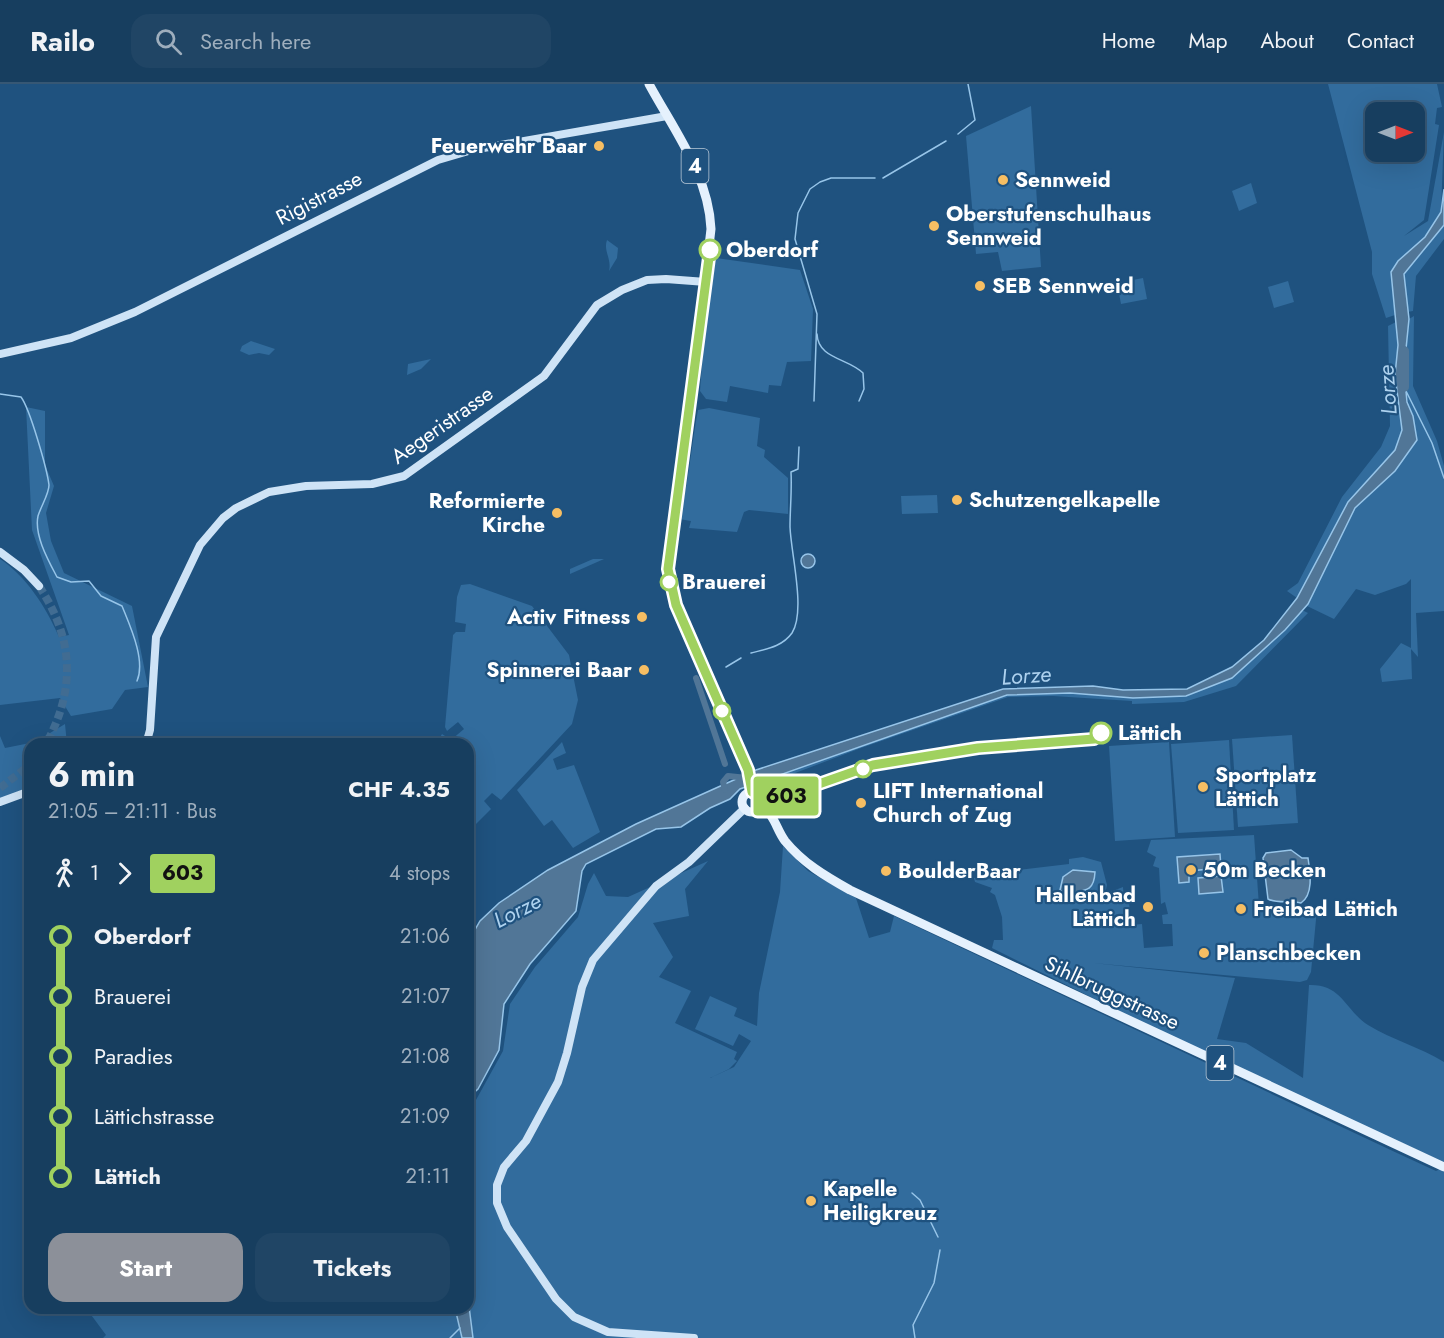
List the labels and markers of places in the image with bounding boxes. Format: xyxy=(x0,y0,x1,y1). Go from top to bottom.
place label: Feuerwehr Baar xyxy=(431,131,587,161)
marker: Feuerwehr Baar xyxy=(592,139,606,153)
place label: Sennweid xyxy=(1015,165,1111,195)
marker: Sennweid xyxy=(996,173,1010,187)
place label: Oberstufenschulhaus Sennweid xyxy=(946,199,1152,253)
marker: Oberstufenschulhaus Sennweid xyxy=(927,219,941,233)
place label: Oberdorf xyxy=(726,235,819,265)
marker: Oberdorf xyxy=(699,239,721,261)
place label: SEB Sennweid xyxy=(992,271,1134,301)
marker: SEB Sennweid xyxy=(973,279,987,293)
place label: Schutzengelkapelle xyxy=(969,485,1160,515)
place label: Reformierte Kirche xyxy=(429,486,545,540)
marker: Schutzengelkapelle xyxy=(950,493,964,507)
marker: Reformierte Kirche xyxy=(550,506,564,520)
place label: Brauerei xyxy=(682,567,766,597)
marker: Brauerei xyxy=(660,573,678,591)
place label: Activ Fitness xyxy=(506,602,630,632)
marker: Activ Fitness xyxy=(635,610,649,624)
place label: Spinnerei Baar xyxy=(486,655,632,685)
marker: Spinnerei Baar xyxy=(637,663,651,677)
unlabelled marker xyxy=(713,702,731,720)
place label: Lättich xyxy=(1118,718,1182,748)
marker: Lättich xyxy=(1090,722,1112,744)
unlabelled marker xyxy=(854,760,872,778)
place label: Sportplatz Lättich xyxy=(1215,760,1316,814)
place label: LIFT International Church of Zug xyxy=(873,776,1043,830)
marker: Sportplatz Lättich xyxy=(1196,780,1210,794)
marker: LIFT International Church of Zug xyxy=(854,796,868,810)
place label: 50m Becken xyxy=(1203,855,1326,885)
place label: BoulderBaar xyxy=(898,856,1021,886)
marker: 50m Becken xyxy=(1184,863,1198,877)
marker: BoulderBaar xyxy=(879,864,893,878)
place label: Hallenbad Lättich xyxy=(1035,880,1136,934)
place label: Freibad Lättich xyxy=(1253,894,1398,924)
marker: Hallenbad Lättich xyxy=(1141,900,1155,914)
marker: Freibad Lättich xyxy=(1234,902,1248,916)
place label: Planschbecken xyxy=(1216,938,1361,968)
marker: Planschbecken xyxy=(1197,946,1211,960)
place label: Kapelle Heiligkreuz xyxy=(823,1174,937,1228)
marker: Kapelle Heiligkreuz xyxy=(804,1194,818,1208)

